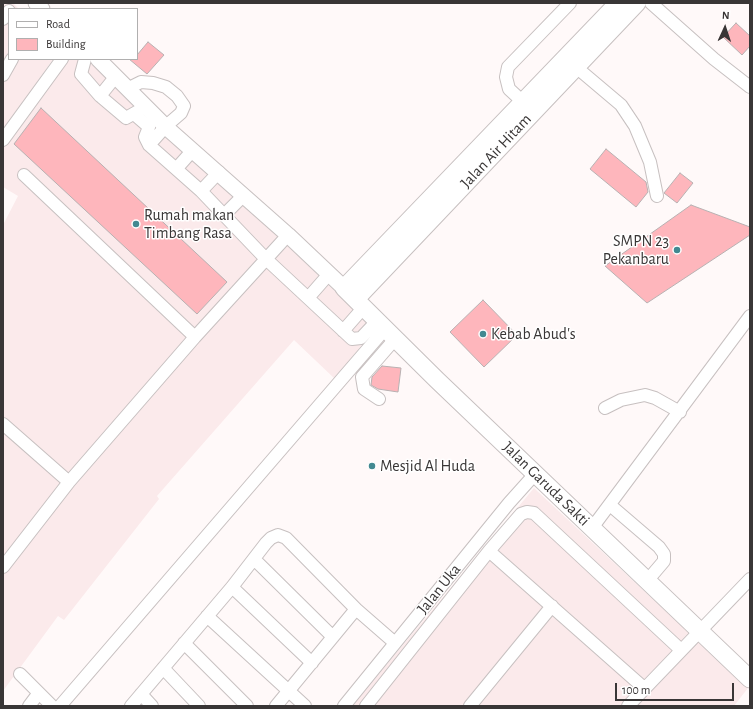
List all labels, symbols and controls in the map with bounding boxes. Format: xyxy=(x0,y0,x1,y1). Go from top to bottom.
legend xyxy=(8,8,138,60)
north arrow xyxy=(705,8,745,48)
text: N xyxy=(722,10,730,21)
text: Road xyxy=(46,18,70,30)
text: Building xyxy=(46,38,86,50)
street label: Jalan Air Hitam xyxy=(457,110,535,192)
place label: Rumah makan Timbang Rasa xyxy=(144,205,234,243)
marker: Rumah makan Timbang Rasa xyxy=(131,219,141,229)
place label: SMPN 23 Pekanbaru xyxy=(603,231,669,269)
marker: SMPN 23 Pekanbaru xyxy=(672,245,682,255)
place label: Kebab Abud's xyxy=(491,324,576,344)
marker: Kebab Abud's xyxy=(478,329,488,339)
street label: Jalan Garuda Sakti xyxy=(499,438,593,530)
place label: Mesjid Al Huda xyxy=(380,456,475,476)
marker: Mesjid Al Huda xyxy=(367,461,377,471)
street label: Jalan Uka xyxy=(413,560,465,618)
scale bar xyxy=(617,675,736,701)
text: 100 m xyxy=(622,684,650,696)

